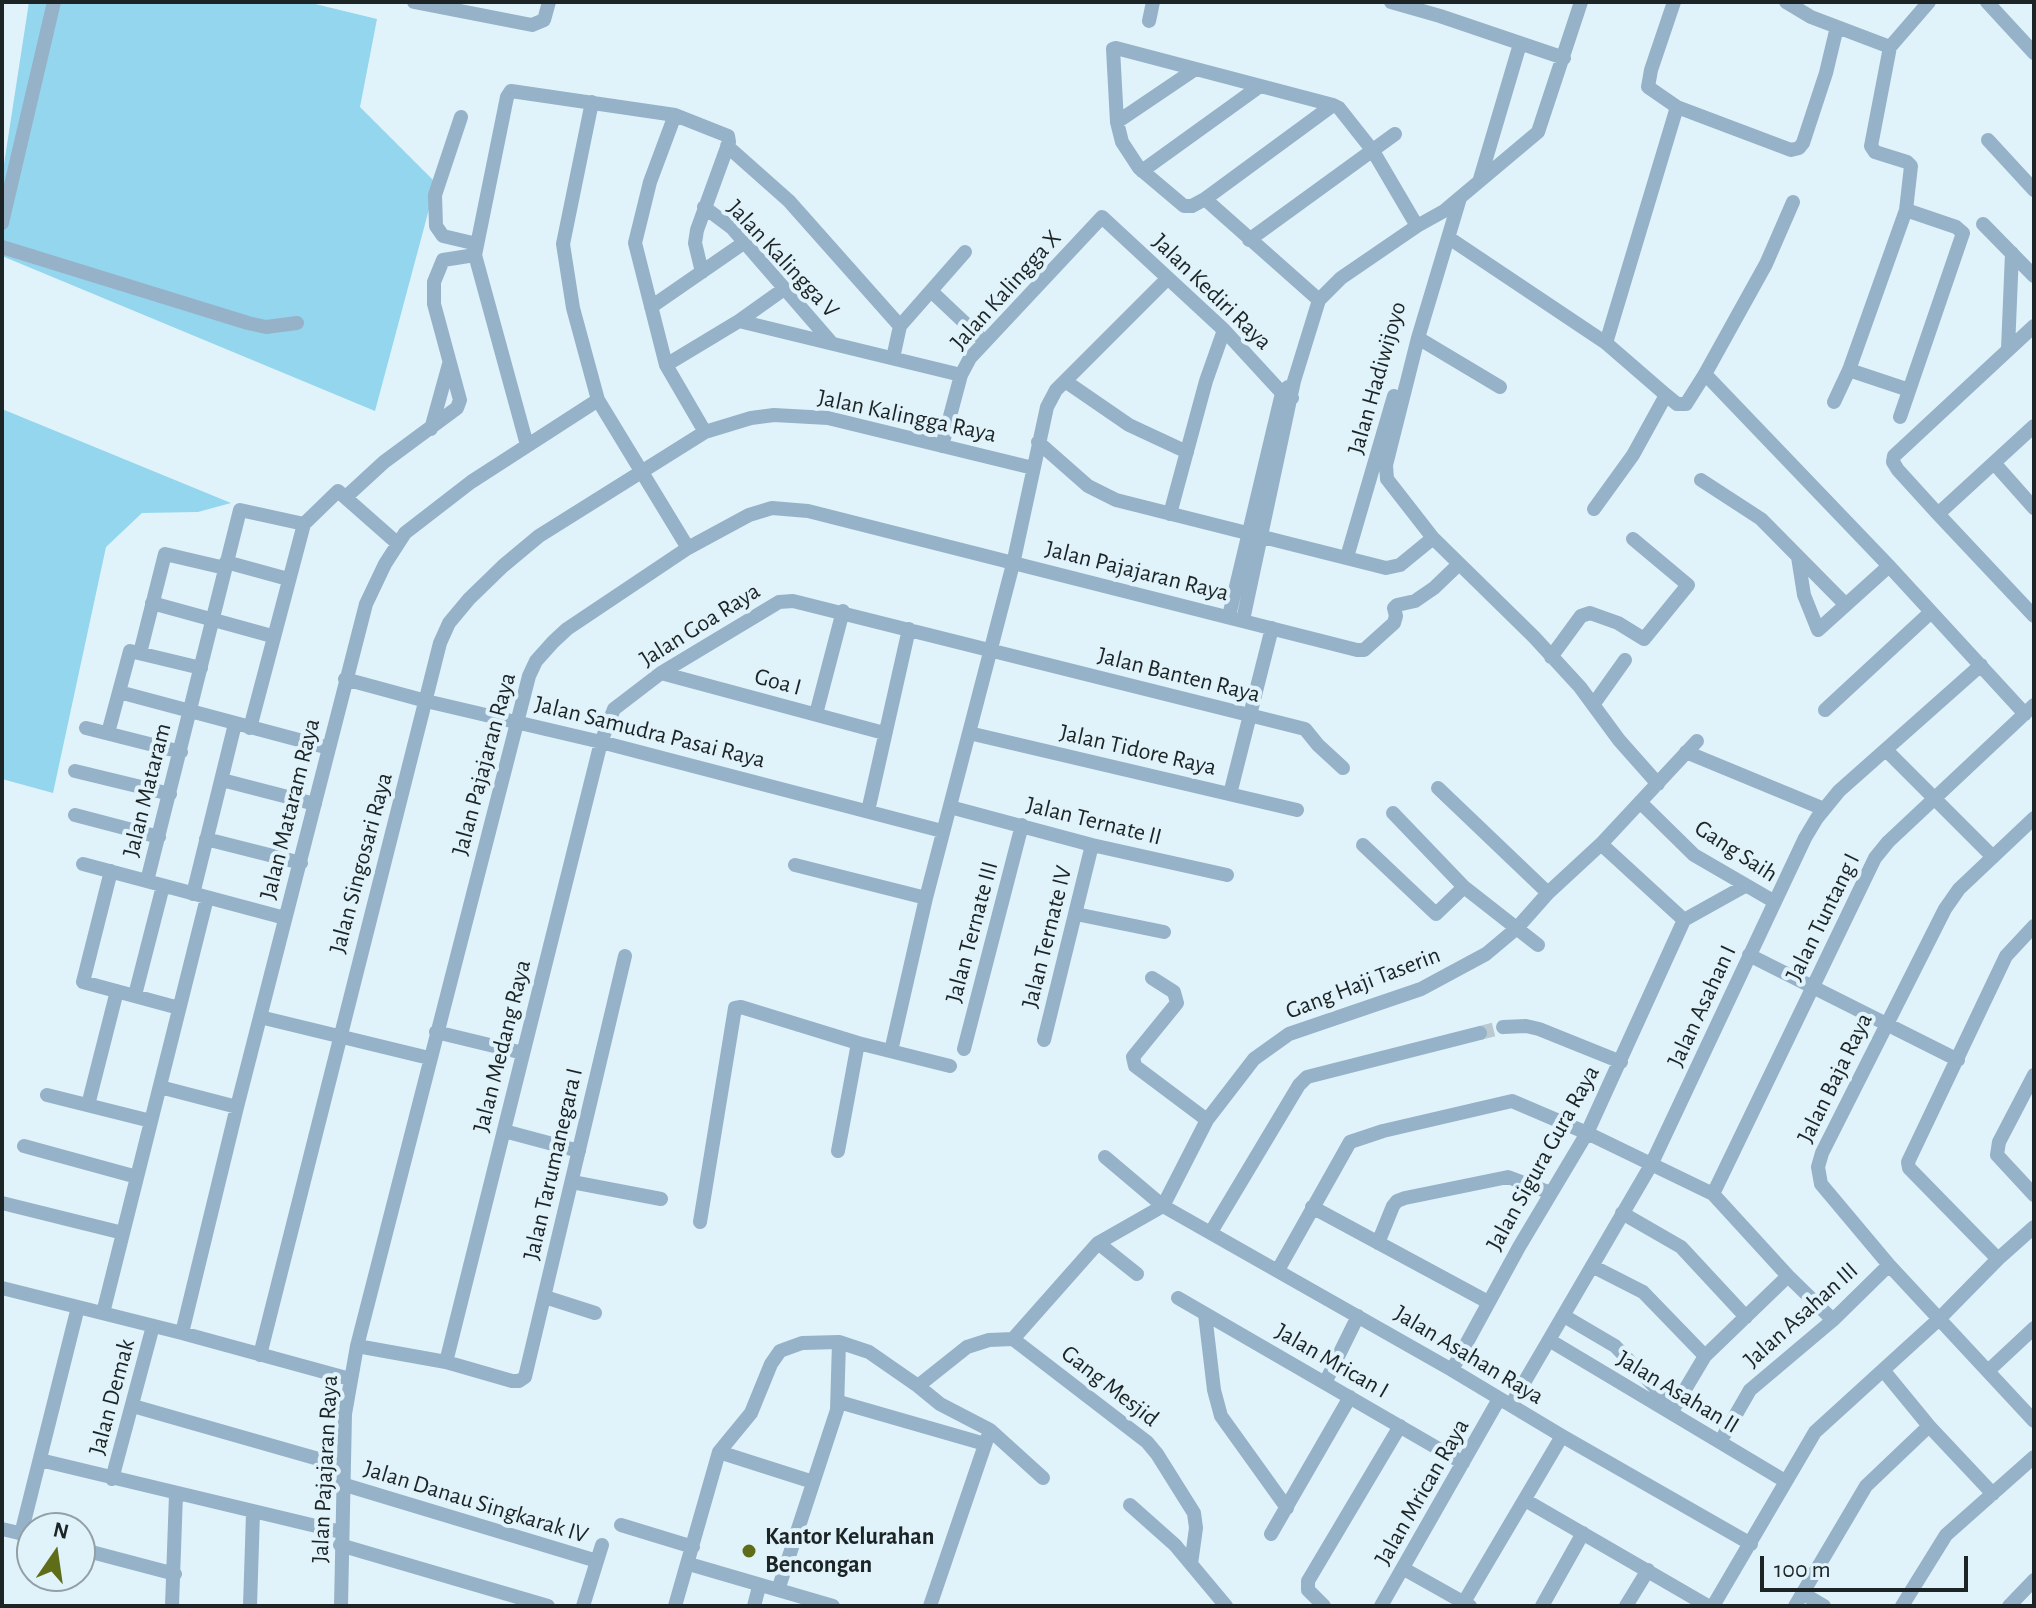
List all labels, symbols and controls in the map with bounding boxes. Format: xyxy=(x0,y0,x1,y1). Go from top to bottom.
street label: Jalan Kalingga V xyxy=(721,194,845,324)
street label: Jalan Kalingga X xyxy=(945,224,1067,356)
street label: Jalan Kediri Raya xyxy=(1146,228,1278,356)
street label: Jalan Hadiwijoyo xyxy=(1341,298,1413,458)
street label: Jalan Kalingga Raya xyxy=(815,383,999,449)
street label: Jalan Pajajaran Raya xyxy=(1042,534,1232,608)
street label: Jalan Goa Raya xyxy=(634,577,766,673)
street label: Jalan Banten Raya xyxy=(1095,641,1263,709)
street label: Goa I xyxy=(751,662,805,702)
street label: Jalan Pajajaran Raya xyxy=(446,669,522,859)
street label: Jalan Samudra Pasai Raya xyxy=(532,689,768,775)
street label: Jalan Mataram Raya xyxy=(254,716,326,902)
street label: Jalan Tidore Raya xyxy=(1057,718,1219,782)
street label: Jalan Mataram xyxy=(116,720,178,860)
street label: Jalan Singosari Raya xyxy=(323,769,399,957)
street label: Jalan Ternate II xyxy=(1023,790,1165,852)
street label: Gang Saih xyxy=(1689,814,1783,888)
street label: Jalan Tuntang I xyxy=(1780,848,1866,986)
street label: Jalan Ternate III xyxy=(939,858,1005,1006)
street label: Jalan Ternate IV xyxy=(1015,863,1079,1011)
street label: Gang Haji Taserin xyxy=(1282,940,1444,1026)
street label: Jalan Asahan I xyxy=(1661,941,1743,1071)
street label: Jalan Medang Raya xyxy=(467,957,537,1135)
street label: Jalan Baja Raya xyxy=(1791,1008,1879,1148)
street label: Jalan Sigura Gura Raya xyxy=(1480,1060,1606,1256)
street label: Jalan Tarumanegara I xyxy=(517,1065,589,1263)
street label: Jalan Asahan III xyxy=(1738,1256,1864,1374)
street label: Jalan Asahan Raya xyxy=(1389,1299,1549,1411)
street label: Jalan Mrican I xyxy=(1270,1317,1394,1405)
street label: Jalan Demak xyxy=(83,1336,141,1458)
street label: Gang Mesjid xyxy=(1055,1339,1165,1433)
street label: Jalan Asahan II xyxy=(1612,1344,1744,1440)
street label: Jalan Pajajaran Raya xyxy=(306,1374,344,1564)
street label: Jalan Mrican Raya xyxy=(1368,1414,1476,1570)
street label: Jalan Danau Singkarak IV xyxy=(360,1454,592,1550)
north arrow xyxy=(16,1512,96,1592)
text: N xyxy=(51,1518,71,1543)
place label: Kantor Kelurahan Bencongan xyxy=(765,1523,934,1579)
scale bar xyxy=(1764,1540,1972,1590)
marker: Kantor Kelurahan Bencongan xyxy=(740,1542,758,1560)
text: 100 m xyxy=(1774,1558,1831,1582)

